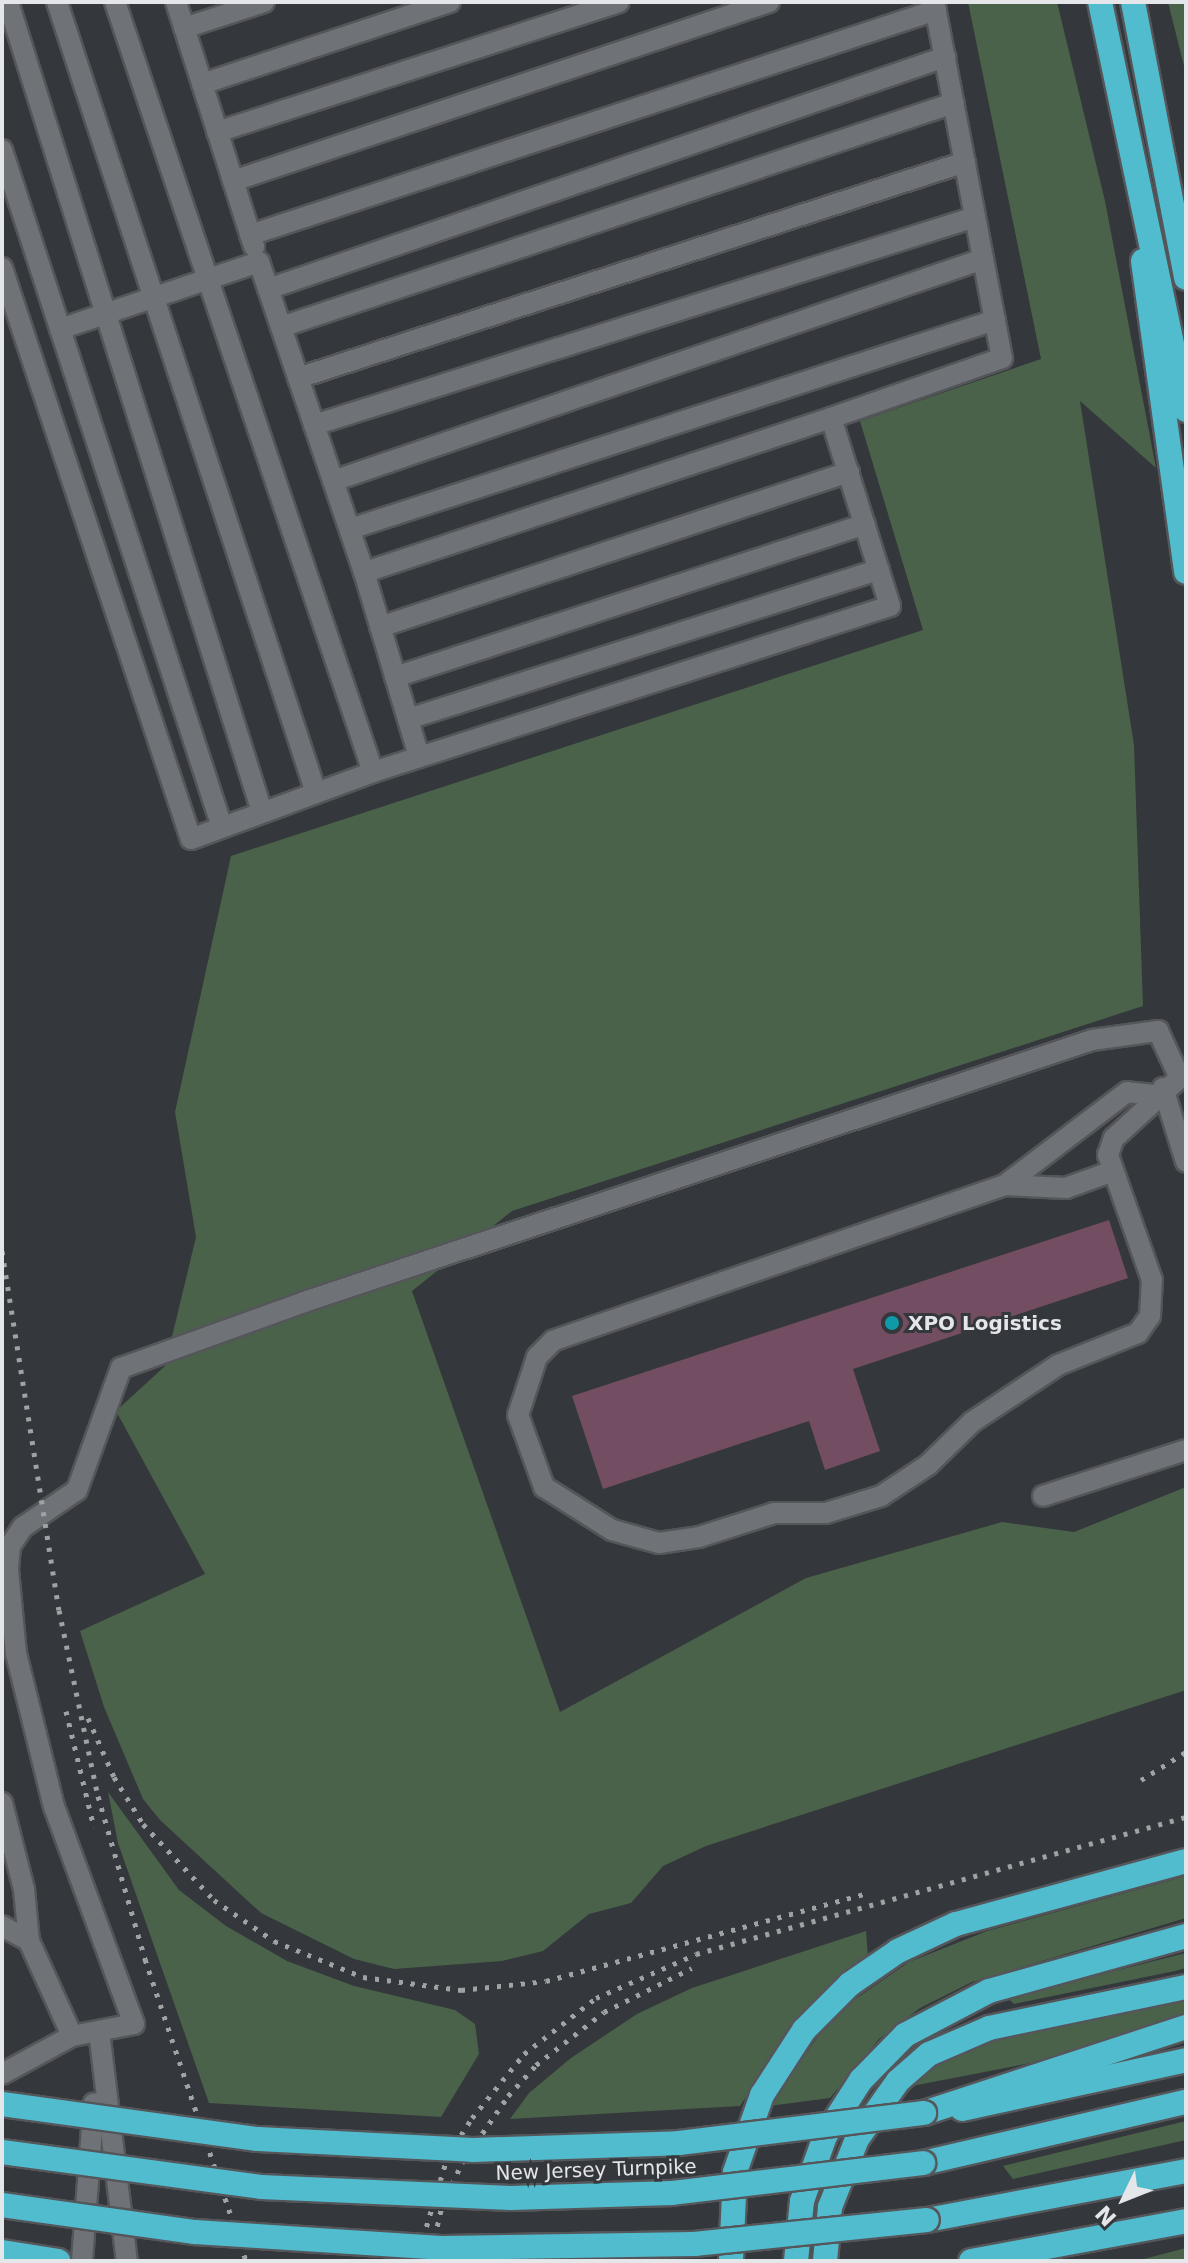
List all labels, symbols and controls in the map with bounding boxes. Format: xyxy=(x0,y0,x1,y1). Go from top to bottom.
place label: XPO Logistics xyxy=(908,1311,1062,1335)
marker: XPO Logistics xyxy=(883,1314,901,1332)
street label: New Jersey Turnpike xyxy=(495,2154,697,2186)
north arrow xyxy=(1084,2159,1164,2239)
text: N xyxy=(1091,2200,1122,2231)

